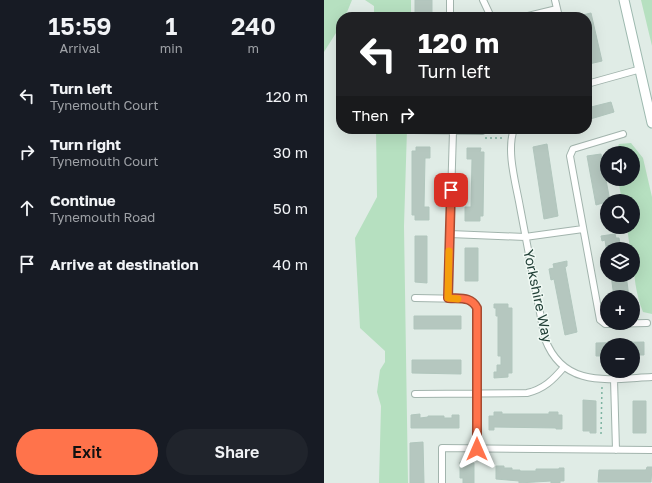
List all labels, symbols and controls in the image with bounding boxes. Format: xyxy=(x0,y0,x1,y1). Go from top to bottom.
text: 15:59 xyxy=(48,11,112,40)
text: 1 xyxy=(165,11,177,40)
text: 240 xyxy=(231,11,276,40)
text: 120 m xyxy=(418,26,499,59)
icon: left xyxy=(352,28,404,80)
text: Arrival xyxy=(60,40,100,56)
text: min xyxy=(160,40,183,56)
text: m xyxy=(248,40,259,56)
text: Turn left xyxy=(418,60,491,82)
text: Turn left xyxy=(50,79,112,97)
icon: left xyxy=(16,85,38,107)
text: 120 m xyxy=(266,87,308,105)
text: Tynemouth Court xyxy=(50,97,159,113)
icon: right xyxy=(396,104,418,126)
text: Then xyxy=(352,106,388,124)
text: Turn right xyxy=(50,135,121,153)
icon: right xyxy=(16,141,38,163)
text: 30 m xyxy=(273,143,308,161)
map controls xyxy=(600,146,640,378)
button: sound xyxy=(600,146,640,186)
text: Tynemouth Court xyxy=(50,153,159,169)
pin xyxy=(434,173,468,207)
icon: arrive xyxy=(440,179,462,201)
text: Continue xyxy=(50,191,116,209)
button: search xyxy=(600,194,640,234)
icon: ahead xyxy=(16,197,38,219)
text: 50 m xyxy=(273,199,308,217)
text: Tynemouth Road xyxy=(50,209,155,225)
button: layers xyxy=(600,242,640,282)
street label: Yorkshire Way xyxy=(520,248,557,344)
icon: arrive xyxy=(16,253,38,275)
text: Arrive at destination xyxy=(50,255,199,273)
text: 40 m xyxy=(273,255,308,273)
button: + xyxy=(600,290,640,330)
button: − xyxy=(600,338,640,378)
position arrow xyxy=(456,428,498,470)
button: Exit xyxy=(16,429,158,475)
button: Share xyxy=(166,429,308,475)

